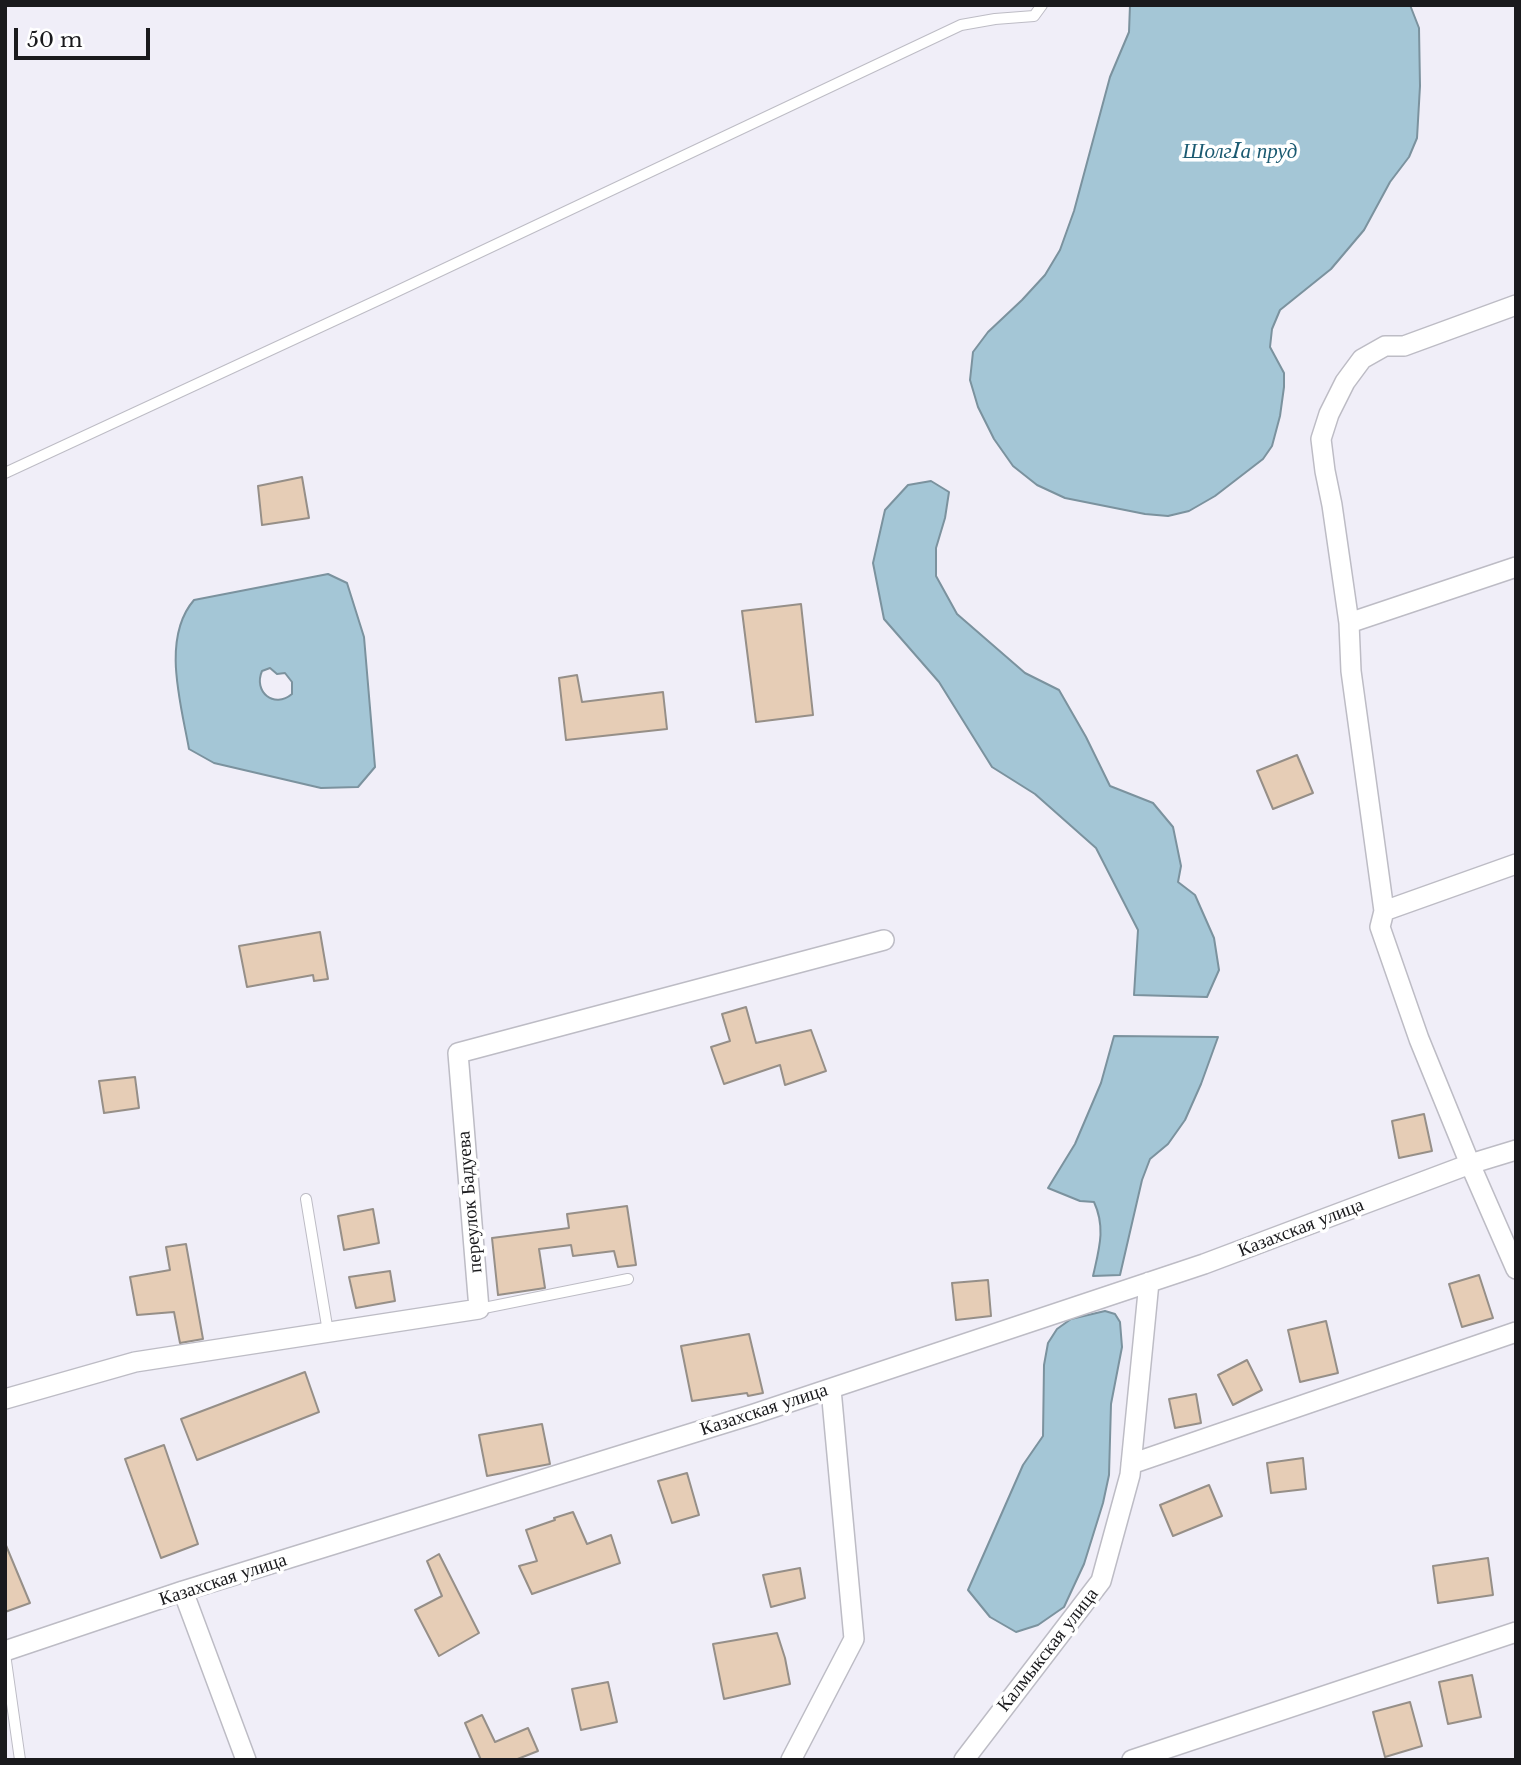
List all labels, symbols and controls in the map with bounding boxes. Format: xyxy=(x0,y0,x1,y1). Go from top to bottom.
scale bar xyxy=(18,14,154,58)
text: 50 m xyxy=(27,27,82,53)
water label: ШолгIа пруд xyxy=(1183,139,1297,165)
street label: переулок Бадуева xyxy=(452,1130,488,1274)
street label: Казахская улица xyxy=(1235,1194,1367,1262)
street label: Казахская улица xyxy=(697,1379,831,1441)
street label: Казахская улица xyxy=(156,1549,290,1611)
street label: Калмыкская улица xyxy=(993,1583,1103,1717)

